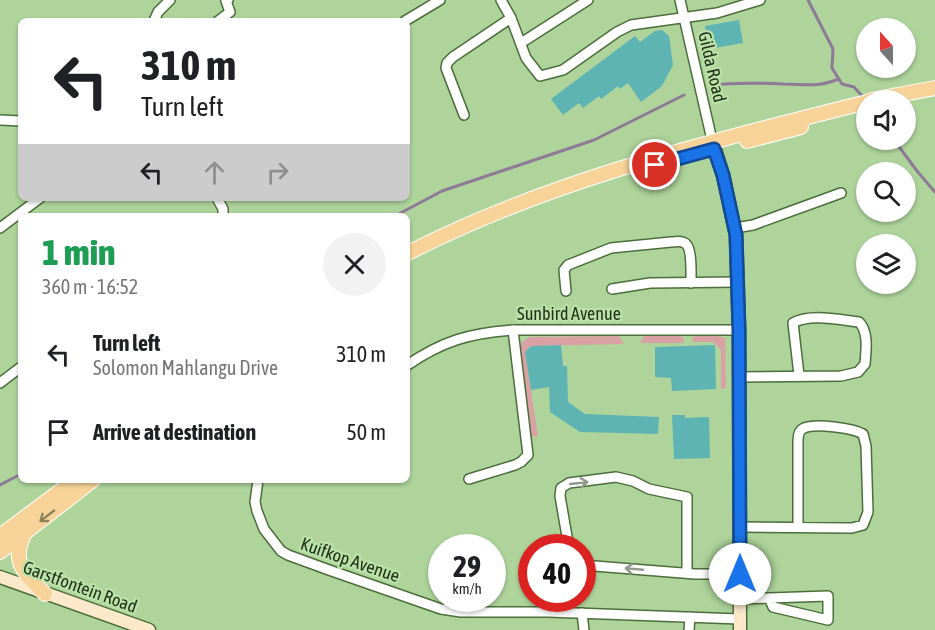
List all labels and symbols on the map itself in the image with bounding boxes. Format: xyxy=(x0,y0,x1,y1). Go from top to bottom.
north arrow xyxy=(856,18,916,78)
street label: Gilda Road xyxy=(694,29,731,104)
pin xyxy=(629,139,680,190)
street label: Sunbird Avenue xyxy=(517,303,621,324)
one-way arrow xyxy=(568,477,588,488)
one-way arrow xyxy=(39,510,55,522)
street label: Kuifkop Avenue xyxy=(298,533,402,586)
speed limit sign: 40 xyxy=(518,534,596,612)
position arrow xyxy=(708,542,772,606)
street label: Garstfontein Road xyxy=(20,556,140,617)
one-way arrow xyxy=(625,563,645,574)

